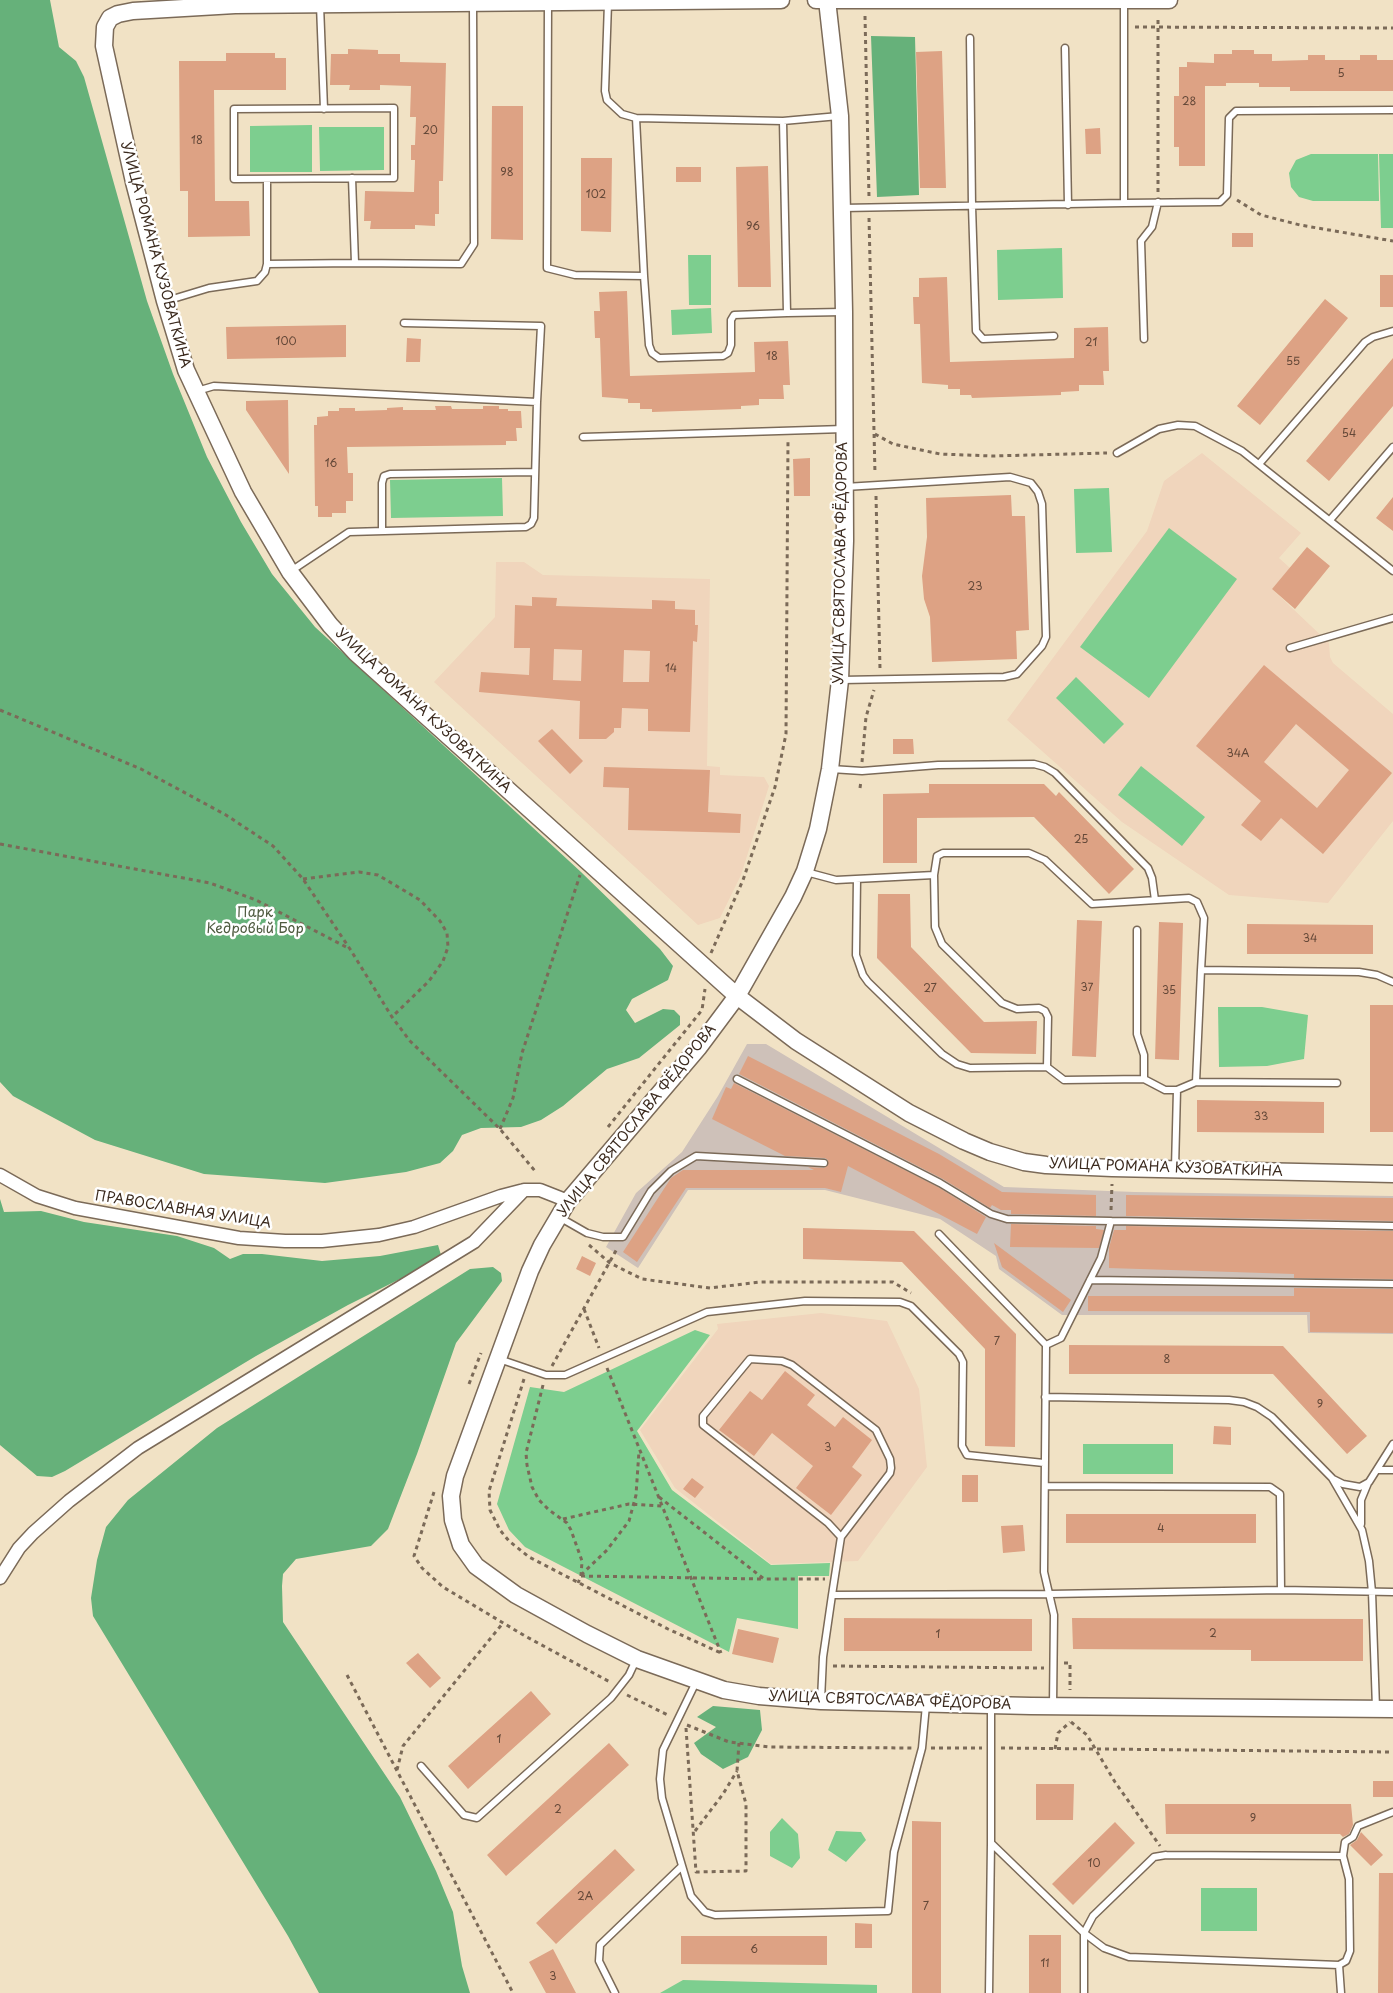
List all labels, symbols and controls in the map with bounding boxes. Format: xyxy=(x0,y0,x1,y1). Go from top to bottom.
house number: 5 xyxy=(1337,67,1345,81)
house number: 28 xyxy=(1182,95,1196,109)
house number: 20 xyxy=(422,124,438,138)
house number: 18 xyxy=(191,134,203,148)
street label: УЛИЦА РОМАНА КУЗОВАТКИНА xyxy=(117,140,193,370)
house number: 98 xyxy=(500,166,514,180)
house number: 102 xyxy=(586,188,606,202)
house number: 96 xyxy=(746,220,760,234)
house number: 100 xyxy=(275,335,297,349)
house number: 21 xyxy=(1085,336,1097,350)
house number: 18 xyxy=(766,350,778,364)
house number: 55 xyxy=(1286,355,1300,369)
house number: 54 xyxy=(1342,427,1356,441)
street label: УЛИЦА СВЯТОСЛАВА ФЁДОРОВА xyxy=(830,442,852,684)
house number: 16 xyxy=(325,457,337,471)
house number: 23 xyxy=(968,580,982,594)
street label: УЛИЦА РОМАНА КУЗОВАТКИНА xyxy=(332,625,514,797)
house number: 14 xyxy=(665,662,677,676)
house number: 34А xyxy=(1227,747,1249,761)
house number: 25 xyxy=(1074,833,1088,847)
park label: Парк Кедровый Бор xyxy=(206,905,304,938)
house number: 34 xyxy=(1303,932,1317,946)
house number: 37 xyxy=(1081,981,1093,995)
house number: 27 xyxy=(923,982,937,996)
house number: 35 xyxy=(1162,984,1176,998)
street label: УЛИЦА СВЯТОСЛАВА ФЁДОРОВА xyxy=(554,1021,720,1221)
house number: 33 xyxy=(1254,1110,1268,1124)
street label: УЛИЦА РОМАНА КУЗОВАТКИНА xyxy=(1049,1156,1283,1180)
street label: ПРАВОСЛАВНАЯ УЛИЦА xyxy=(94,1188,272,1232)
house number: 7 xyxy=(994,1335,1000,1349)
house number: 8 xyxy=(1164,1353,1170,1367)
house number: 9 xyxy=(1317,1398,1323,1412)
house number: 3 xyxy=(824,1441,832,1455)
house number: 4 xyxy=(1157,1522,1165,1536)
house number: 2 xyxy=(1209,1627,1217,1641)
house number: 1 xyxy=(936,1628,940,1642)
street label: УЛИЦА СВЯТОСЛАВА ФЁДОРОВА xyxy=(768,1688,1012,1714)
house number: 1 xyxy=(497,1733,501,1747)
house number: 2 xyxy=(554,1803,562,1817)
house number: 9 xyxy=(1250,1812,1256,1826)
house number: 10 xyxy=(1088,1857,1100,1871)
house number: 2А xyxy=(577,1890,593,1904)
house number: 7 xyxy=(923,1900,929,1914)
house number: 6 xyxy=(750,1943,758,1957)
house number: 11 xyxy=(1040,1957,1050,1971)
house number: 3 xyxy=(549,1970,557,1984)

